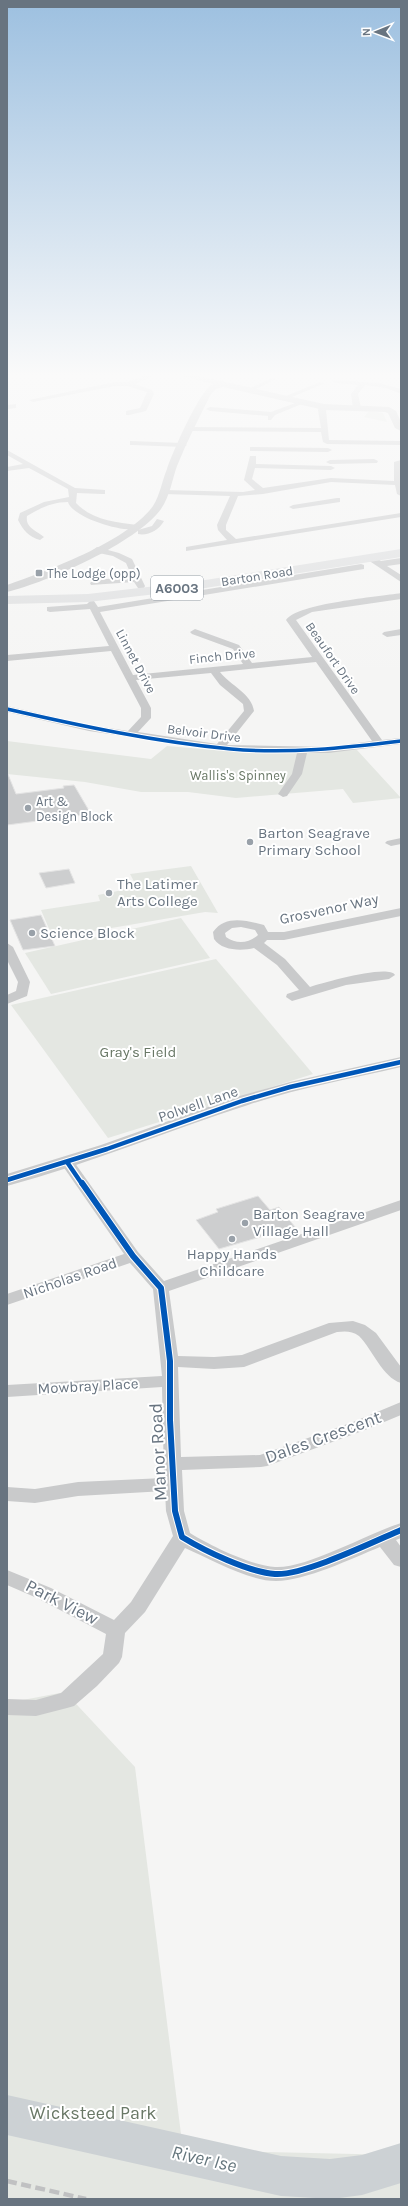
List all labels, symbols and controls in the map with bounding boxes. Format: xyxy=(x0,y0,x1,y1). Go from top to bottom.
north arrow xyxy=(356,12,396,52)
text: N xyxy=(360,28,373,36)
street label: Barton Road xyxy=(220,563,294,589)
place label: The Lodge (opp) xyxy=(47,566,141,581)
marker: The Lodge (opp) xyxy=(34,568,44,578)
road number: A6003 xyxy=(151,576,203,600)
street label: Beaufort Drive xyxy=(303,619,364,697)
street label: Linnet Drive xyxy=(113,626,159,696)
street label: Finch Drive xyxy=(188,645,256,667)
street label: Belvoir Drive xyxy=(166,721,242,745)
park label: Wallis's Spinney xyxy=(190,768,286,783)
place label: Art & Design Block xyxy=(36,794,113,824)
marker: Art & Design Block xyxy=(23,803,33,813)
place label: Barton Seagrave Primary School xyxy=(258,824,370,859)
marker: Barton Seagrave Primary School xyxy=(245,837,255,847)
place label: The Latimer Arts College xyxy=(117,875,198,910)
marker: The Latimer Arts College xyxy=(104,888,114,898)
street label: Grosvenor Way xyxy=(278,890,380,928)
place label: Science Block xyxy=(40,924,135,942)
marker: Science Block xyxy=(27,928,37,938)
park label: Gray's Field xyxy=(100,1043,176,1061)
street label: Polwell Lane xyxy=(156,1082,240,1126)
place label: Barton Seagrave Village Hall xyxy=(253,1205,365,1240)
marker: Barton Seagrave Village Hall xyxy=(240,1218,250,1228)
marker: Happy Hands Childcare xyxy=(227,1234,237,1244)
place label: Happy Hands Childcare xyxy=(187,1245,277,1280)
street label: Nicholas Road xyxy=(21,1254,119,1302)
street label: Mowbray Place xyxy=(37,1374,139,1398)
street label: Manor Road xyxy=(144,1402,172,1502)
street label: Dales Crescent xyxy=(262,1406,384,1468)
street label: Park View xyxy=(22,1574,102,1630)
park label: Wicksteed Park xyxy=(29,2102,157,2124)
water label: River Ise xyxy=(169,2141,239,2177)

